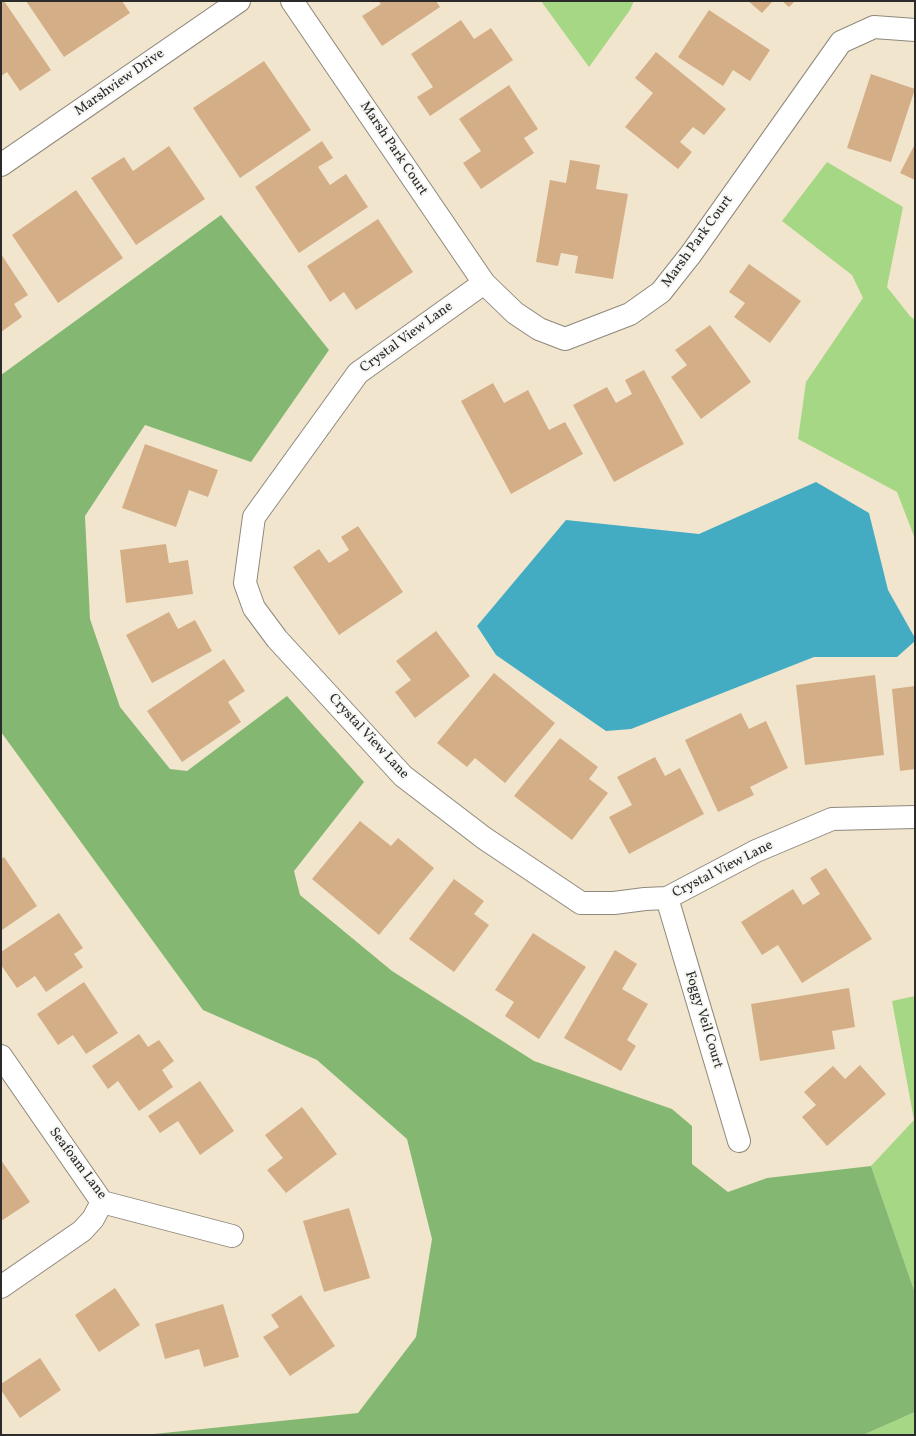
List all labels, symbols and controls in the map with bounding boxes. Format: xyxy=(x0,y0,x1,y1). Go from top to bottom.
street label: Marshview Drive xyxy=(72,46,168,120)
street label: Marsh Park Court xyxy=(355,99,431,199)
street label: Marsh Park Court xyxy=(659,193,737,291)
street label: Crystal View Lane xyxy=(357,299,457,377)
street label: Crystal View Lane xyxy=(324,691,412,783)
street label: Crystal View Lane xyxy=(670,837,776,903)
street label: Foggy Veil Court xyxy=(680,969,726,1071)
street label: Seafoam Lane xyxy=(45,1125,109,1203)

